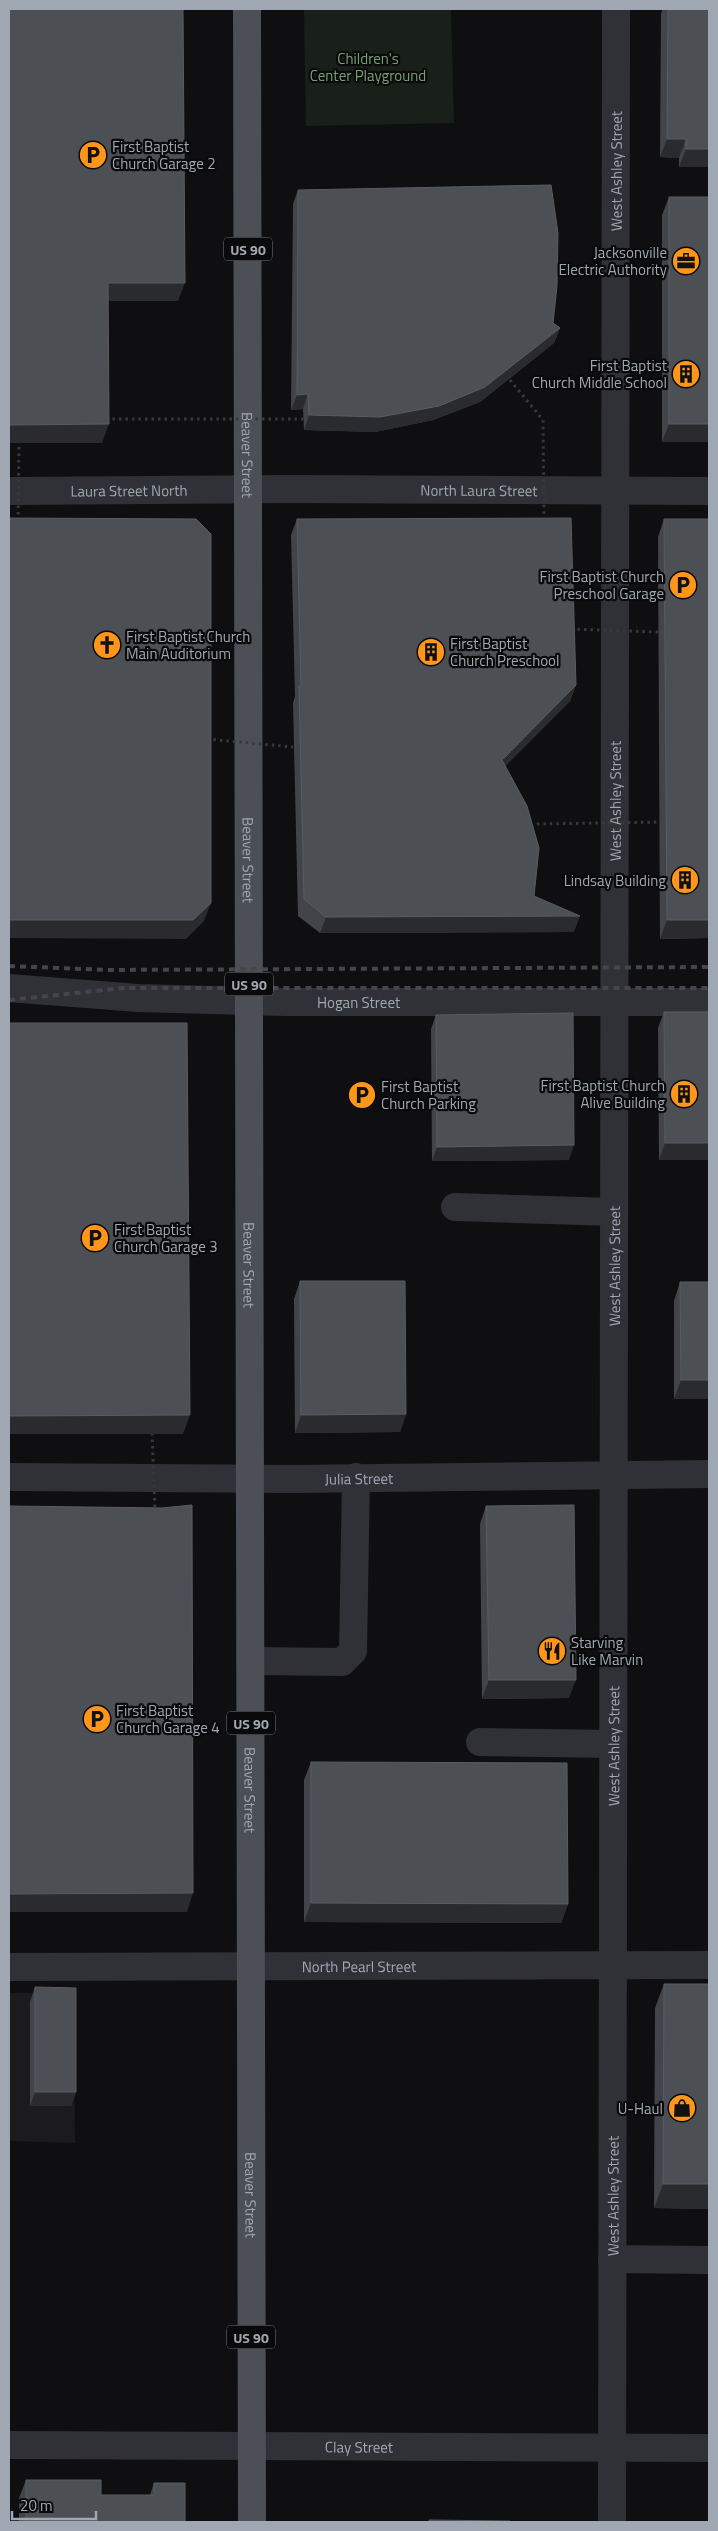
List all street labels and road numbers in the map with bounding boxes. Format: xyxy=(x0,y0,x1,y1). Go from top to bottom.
street label: West Ashley Street xyxy=(604,110,627,231)
road number: US 90 xyxy=(224,238,272,260)
street label: Beaver Street xyxy=(236,412,259,499)
street label: Laura Street North xyxy=(70,478,188,502)
street label: North Laura Street xyxy=(420,478,538,502)
street label: West Ashley Street xyxy=(603,740,626,861)
street label: Beaver Street xyxy=(237,817,260,904)
road number: US 90 xyxy=(225,972,273,996)
street label: Hogan Street xyxy=(317,991,401,1014)
street label: West Ashley Street xyxy=(602,1205,626,1326)
street label: Beaver Street xyxy=(238,1222,261,1309)
street label: Julia Street xyxy=(325,1466,394,1490)
street label: West Ashley Street xyxy=(602,1685,625,1806)
road number: US 90 xyxy=(227,1712,275,1735)
street label: Beaver Street xyxy=(239,1747,262,1834)
street label: North Pearl Street xyxy=(302,1954,417,1978)
street label: West Ashley Street xyxy=(601,2135,624,2256)
street label: Beaver Street xyxy=(240,2152,263,2239)
road number: US 90 xyxy=(227,2326,275,2348)
street label: Clay Street xyxy=(325,2435,394,2458)

